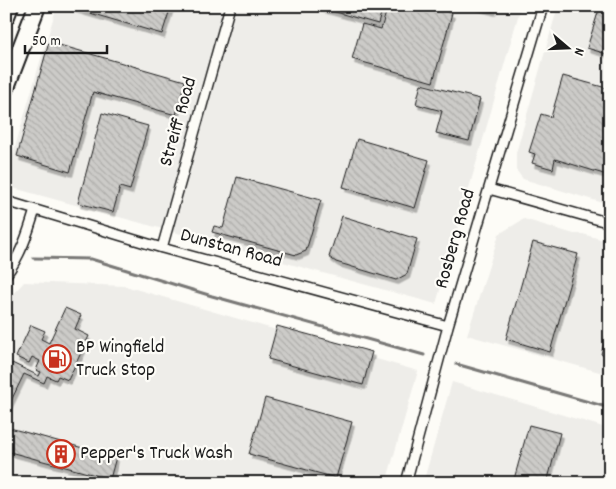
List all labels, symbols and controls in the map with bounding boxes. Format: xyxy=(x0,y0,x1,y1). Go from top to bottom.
scale bar xyxy=(25,22,108,54)
north arrow xyxy=(544,22,594,72)
text: 50 m xyxy=(32,31,61,53)
text: N xyxy=(568,45,589,58)
street label: Streiff Road xyxy=(153,74,205,170)
street label: Rosberg Road xyxy=(428,186,484,292)
street label: Dunstan Road xyxy=(177,222,285,276)
place label: BP Wingfield Truck Stop xyxy=(76,334,164,385)
fuel station icon: BP Wingfield Truck Stop xyxy=(42,344,72,374)
building icon: Pepper's Truck Wash xyxy=(46,439,76,469)
place label: Pepper's Truck Wash xyxy=(80,440,233,468)

